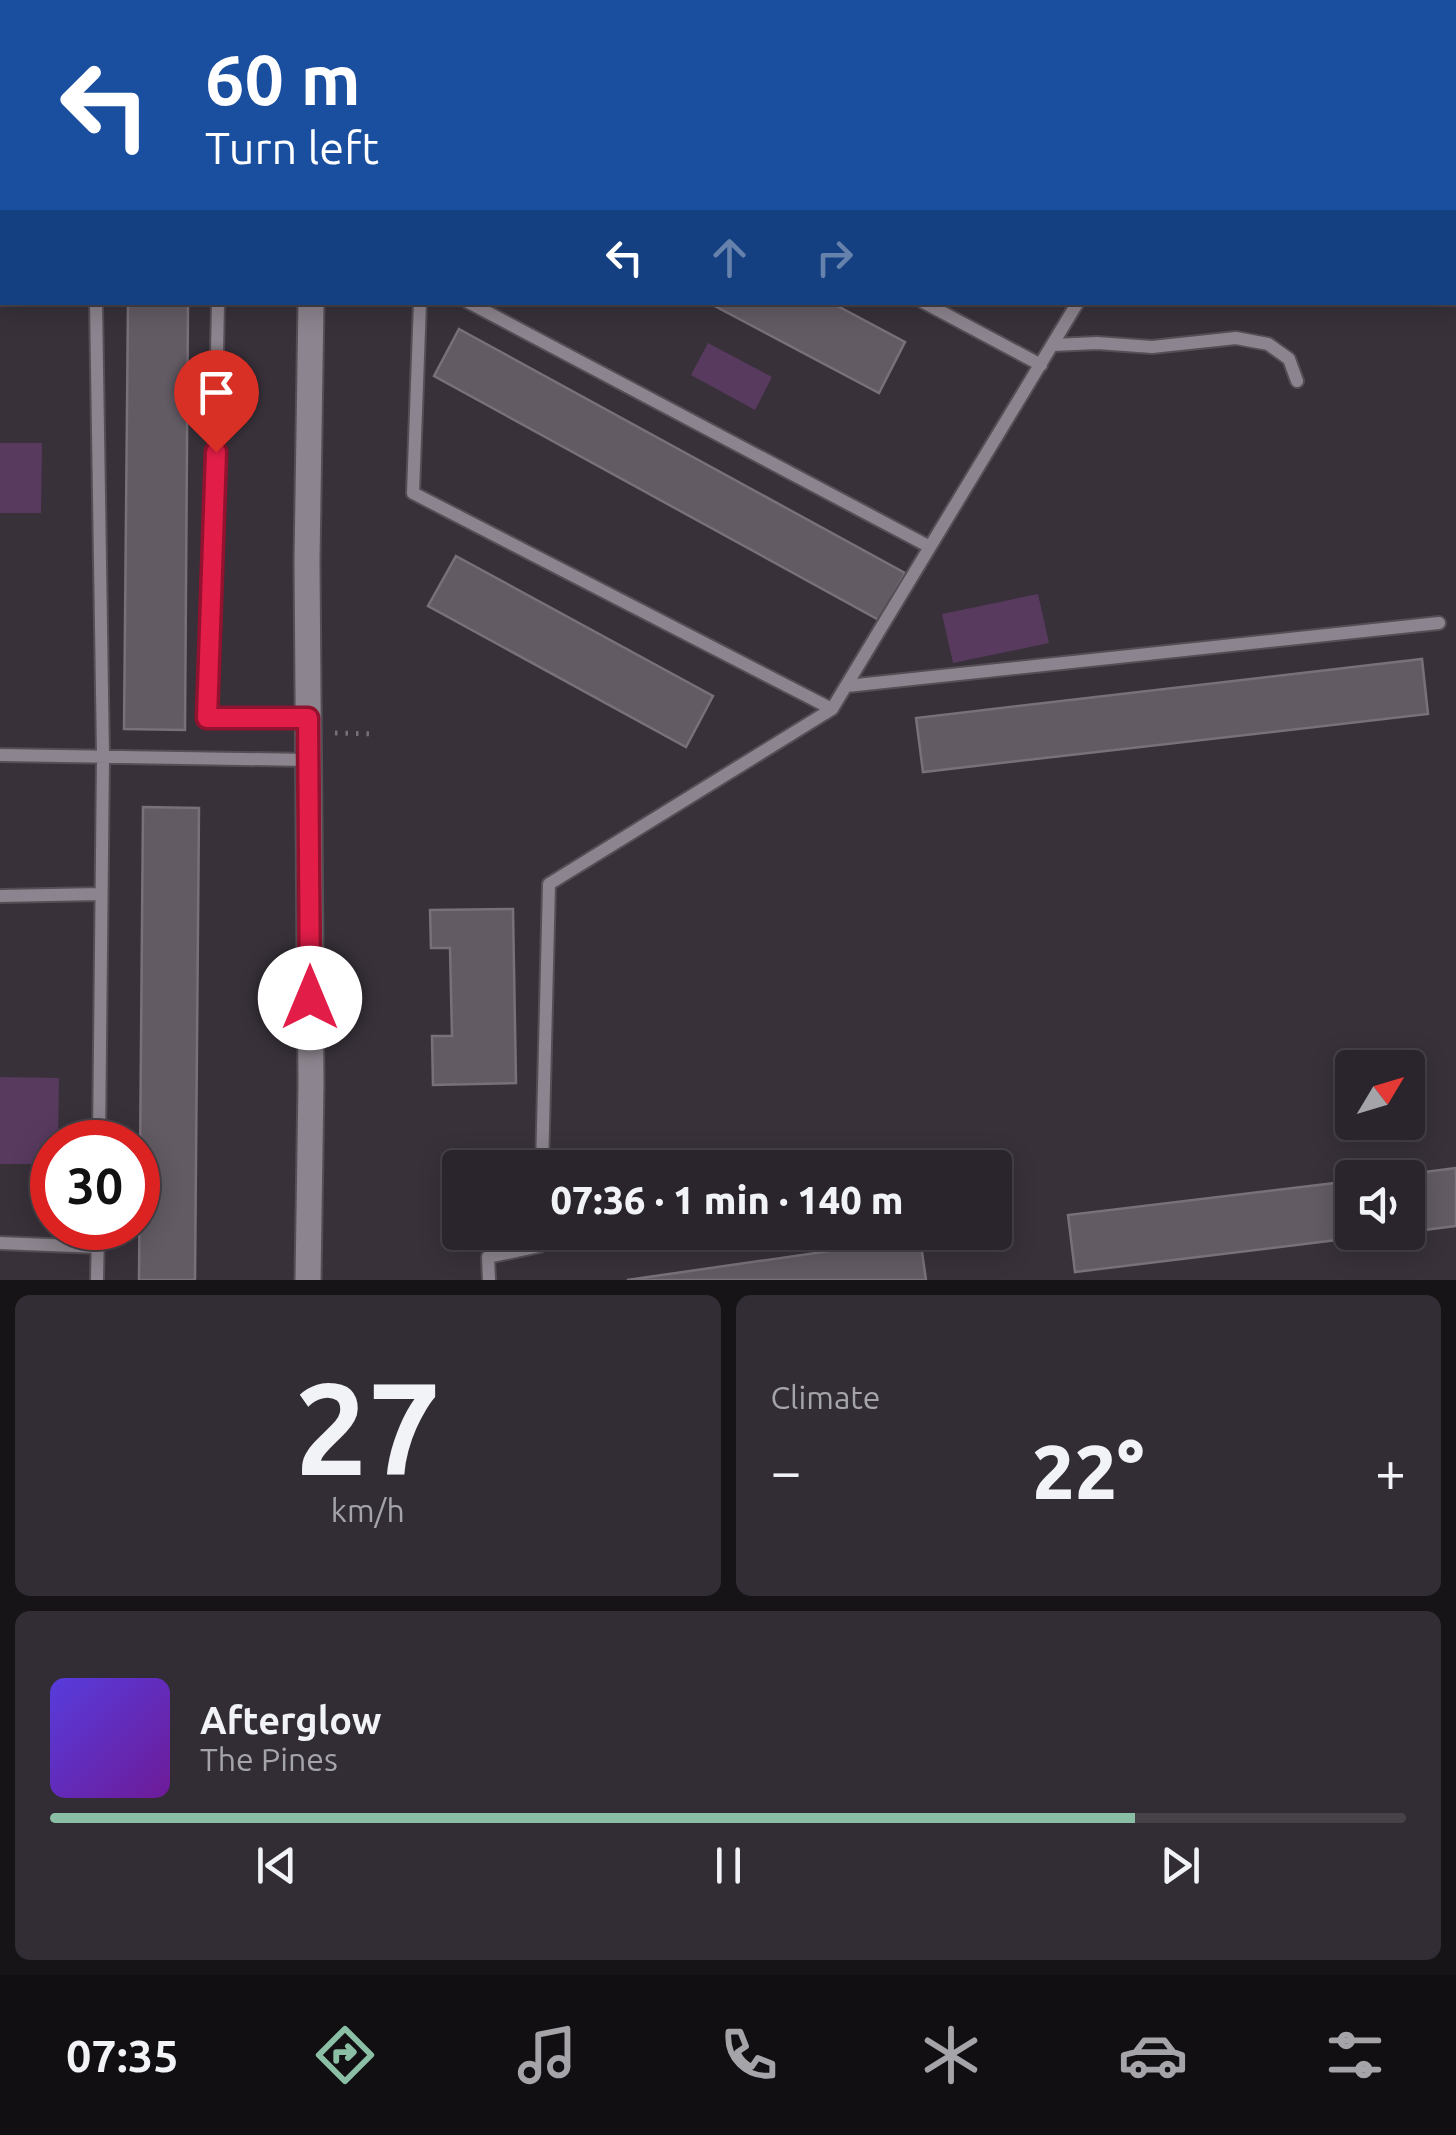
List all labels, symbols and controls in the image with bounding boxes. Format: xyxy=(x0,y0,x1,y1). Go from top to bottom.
icon: left xyxy=(40,40,170,170)
text: 60 m xyxy=(205,40,361,118)
text: Turn left xyxy=(205,122,379,173)
icon: left xyxy=(597,230,652,285)
icon: ahead xyxy=(702,230,757,285)
icon: right xyxy=(807,230,862,285)
pin xyxy=(174,350,259,453)
icon: arrive xyxy=(189,365,244,420)
position arrow xyxy=(258,946,362,1050)
north arrow xyxy=(1335,1050,1425,1140)
map controls xyxy=(1335,1050,1425,1250)
speed limit sign: 30 xyxy=(30,1120,160,1250)
button: sound xyxy=(1335,1160,1425,1250)
text: 07:36 · 1 min · 140 m xyxy=(550,1179,904,1221)
text: 27 xyxy=(294,1354,441,1500)
text: Climate xyxy=(771,1379,881,1415)
text: 22° xyxy=(1032,1429,1144,1513)
text: − xyxy=(771,1440,802,1501)
text: + xyxy=(1375,1440,1406,1501)
text: km/h xyxy=(331,1492,405,1528)
text: Afterglow xyxy=(200,1699,382,1741)
text: The Pines xyxy=(200,1741,338,1777)
icon: previous xyxy=(249,1838,304,1893)
icon: pause xyxy=(701,1838,756,1893)
icon: next xyxy=(1153,1838,1208,1893)
icon: directions xyxy=(310,2020,380,2090)
icon: music xyxy=(512,2020,582,2090)
icon: phone xyxy=(714,2020,784,2090)
icon: climate xyxy=(916,2020,986,2090)
icon: car xyxy=(1118,2020,1188,2090)
icon: filters xyxy=(1320,2020,1390,2090)
text: 07:35 xyxy=(66,2030,179,2081)

